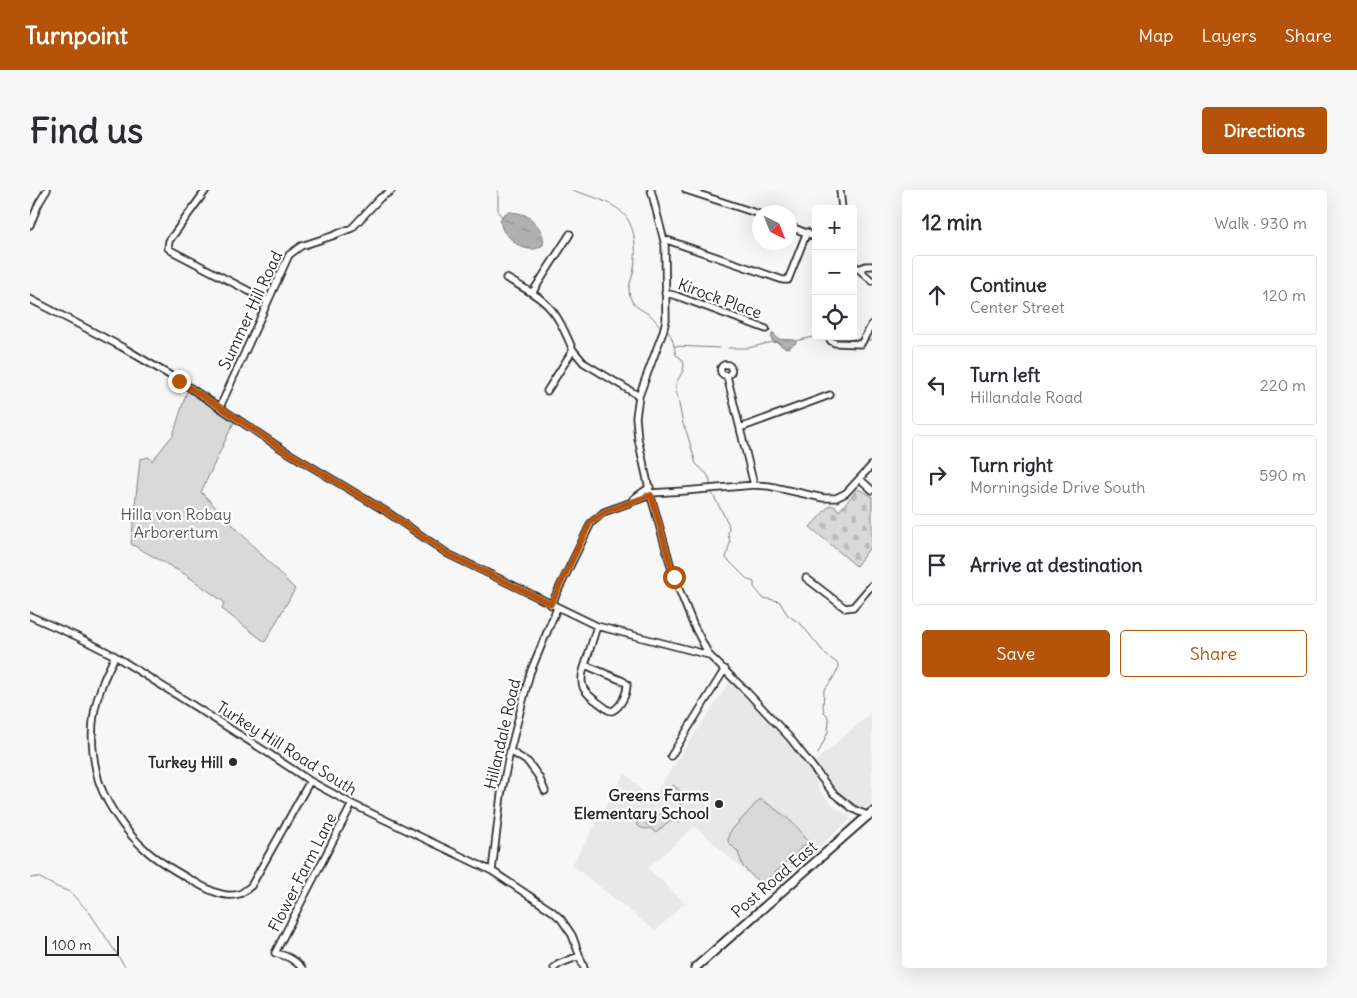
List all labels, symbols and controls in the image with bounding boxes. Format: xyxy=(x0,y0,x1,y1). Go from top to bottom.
text: Turnpoint xyxy=(25,20,128,50)
text: Map xyxy=(1138,24,1173,47)
text: Layers xyxy=(1201,24,1257,47)
text: Share xyxy=(1285,24,1332,47)
button: Directions xyxy=(1202,107,1327,154)
text: Find us xyxy=(30,108,143,152)
north arrow xyxy=(752,205,797,250)
map controls xyxy=(812,205,857,340)
button: + xyxy=(812,205,857,250)
text: 12 min xyxy=(922,209,982,236)
text: Walk · 930 m xyxy=(1214,213,1307,233)
street label: Summer Hill Road xyxy=(214,247,286,373)
button: − xyxy=(812,250,857,295)
text: Continue xyxy=(970,273,1047,297)
street label: Kirock Place xyxy=(675,274,765,322)
icon: ahead xyxy=(923,281,951,309)
text: 120 m xyxy=(1263,285,1306,305)
button: locate xyxy=(812,295,857,340)
text: Center Street xyxy=(970,297,1065,317)
text: Turn left xyxy=(970,363,1040,387)
route end xyxy=(168,370,191,393)
icon: left xyxy=(923,371,951,399)
text: 220 m xyxy=(1260,375,1306,395)
text: Hillandale Road xyxy=(970,387,1083,407)
text: Turn right xyxy=(970,453,1053,477)
icon: right xyxy=(923,461,951,489)
text: 590 m xyxy=(1259,465,1306,485)
text: Morningside Drive South xyxy=(970,477,1146,497)
park label: Hilla von Robay Arborertum xyxy=(120,504,232,542)
icon: arrive xyxy=(923,551,951,579)
text: Arrive at destination xyxy=(970,553,1143,577)
route start xyxy=(663,566,686,589)
button: Save xyxy=(922,630,1110,677)
button: Share xyxy=(1120,630,1307,677)
street label: Hillandale Road xyxy=(480,677,524,791)
street label: Turkey Hill Road South xyxy=(213,697,361,799)
place label: Turkey Hill xyxy=(148,752,223,773)
marker: Turkey Hill xyxy=(227,756,239,768)
place label: Greens Farms Elementary School xyxy=(574,785,709,824)
marker: Greens Farms Elementary School xyxy=(713,798,725,810)
street label: Flower Farm Lane xyxy=(263,809,341,935)
street label: Post Road East xyxy=(727,836,821,922)
scale bar xyxy=(45,933,119,956)
text: 100 m xyxy=(52,936,92,954)

